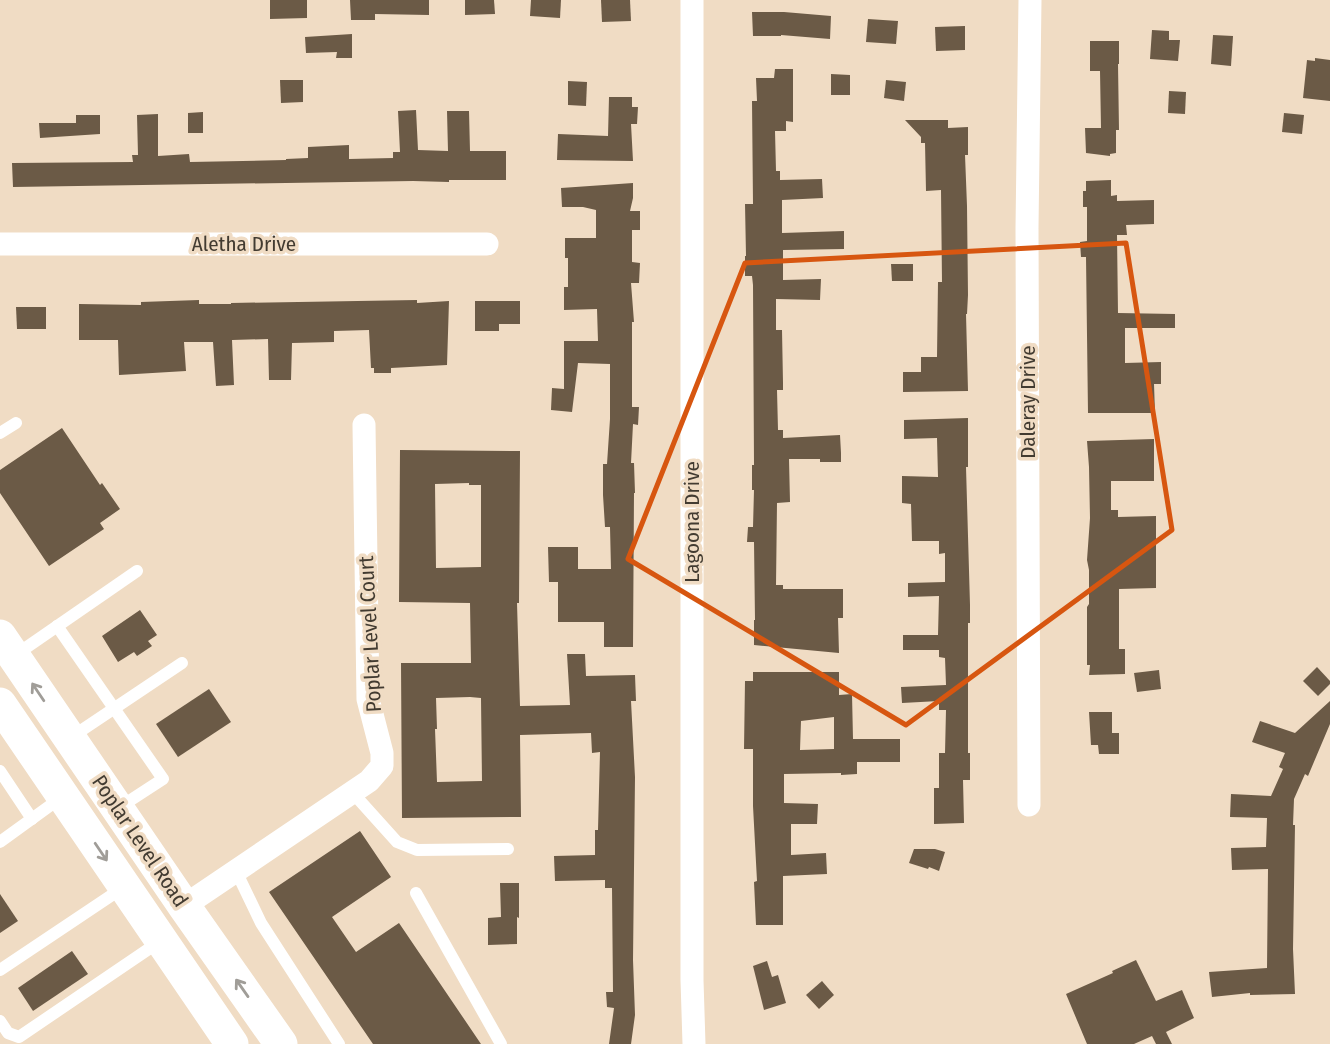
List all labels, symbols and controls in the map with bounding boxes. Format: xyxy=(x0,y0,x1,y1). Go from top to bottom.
street label: Aletha Drive xyxy=(192,231,296,257)
street label: Daleray Drive xyxy=(1015,345,1041,459)
street label: Lagoona Drive xyxy=(679,461,705,583)
street label: Poplar Level Court xyxy=(353,555,387,713)
one-way arrow xyxy=(31,682,45,702)
street label: Poplar Level Road xyxy=(86,770,194,912)
one-way arrow xyxy=(94,842,108,861)
one-way arrow xyxy=(235,979,249,998)

